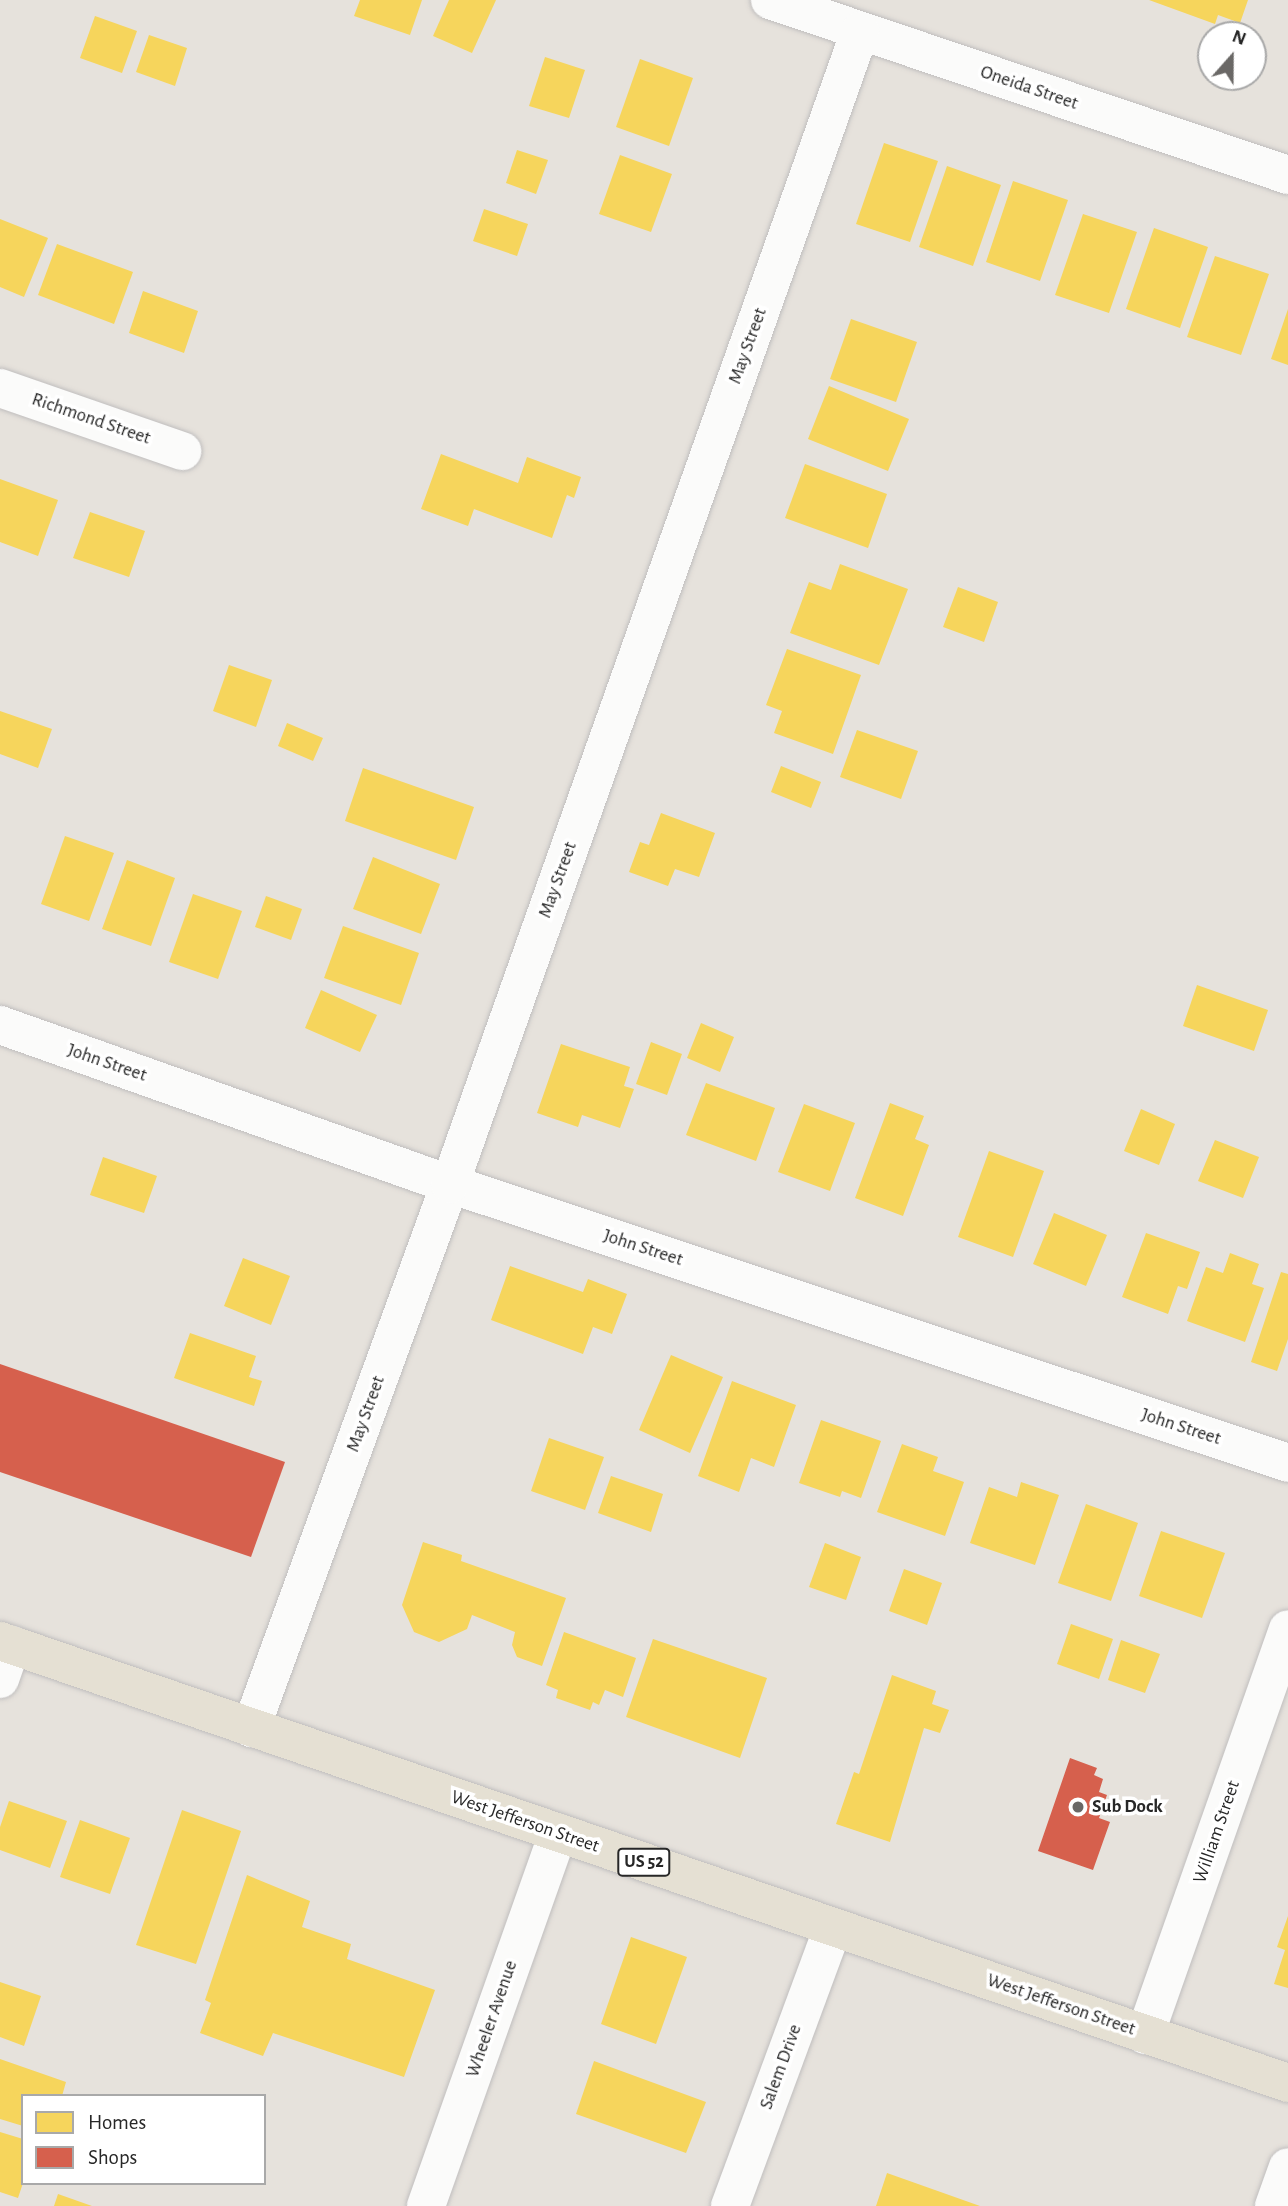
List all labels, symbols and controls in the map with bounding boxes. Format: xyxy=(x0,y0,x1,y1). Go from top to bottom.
north arrow xyxy=(1197,21,1267,91)
text: N xyxy=(1229,27,1249,49)
street label: Oneida Street xyxy=(977,61,1081,115)
street label: May Street xyxy=(724,305,772,387)
street label: Richmond Street xyxy=(29,388,153,450)
street label: May Street xyxy=(534,839,582,921)
street label: John Street xyxy=(64,1039,150,1087)
street label: John Street xyxy=(600,1224,686,1272)
street label: May Street xyxy=(342,1373,390,1455)
street label: John Street xyxy=(1138,1403,1224,1451)
street label: William Street xyxy=(1189,1778,1245,1886)
street label: West Jefferson Street xyxy=(448,1786,602,1858)
place label: Sub Dock xyxy=(1092,1796,1163,1818)
marker: Sub Dock xyxy=(1070,1799,1086,1815)
road number: US 52 xyxy=(616,1848,672,1876)
street label: Wheeler Avenue xyxy=(461,1957,523,2081)
street label: West Jefferson Street xyxy=(984,1969,1138,2041)
street label: Salem Drive xyxy=(755,2021,807,2113)
legend xyxy=(21,2094,266,2185)
text: Homes xyxy=(88,2112,146,2133)
text: Shops xyxy=(88,2147,137,2168)

